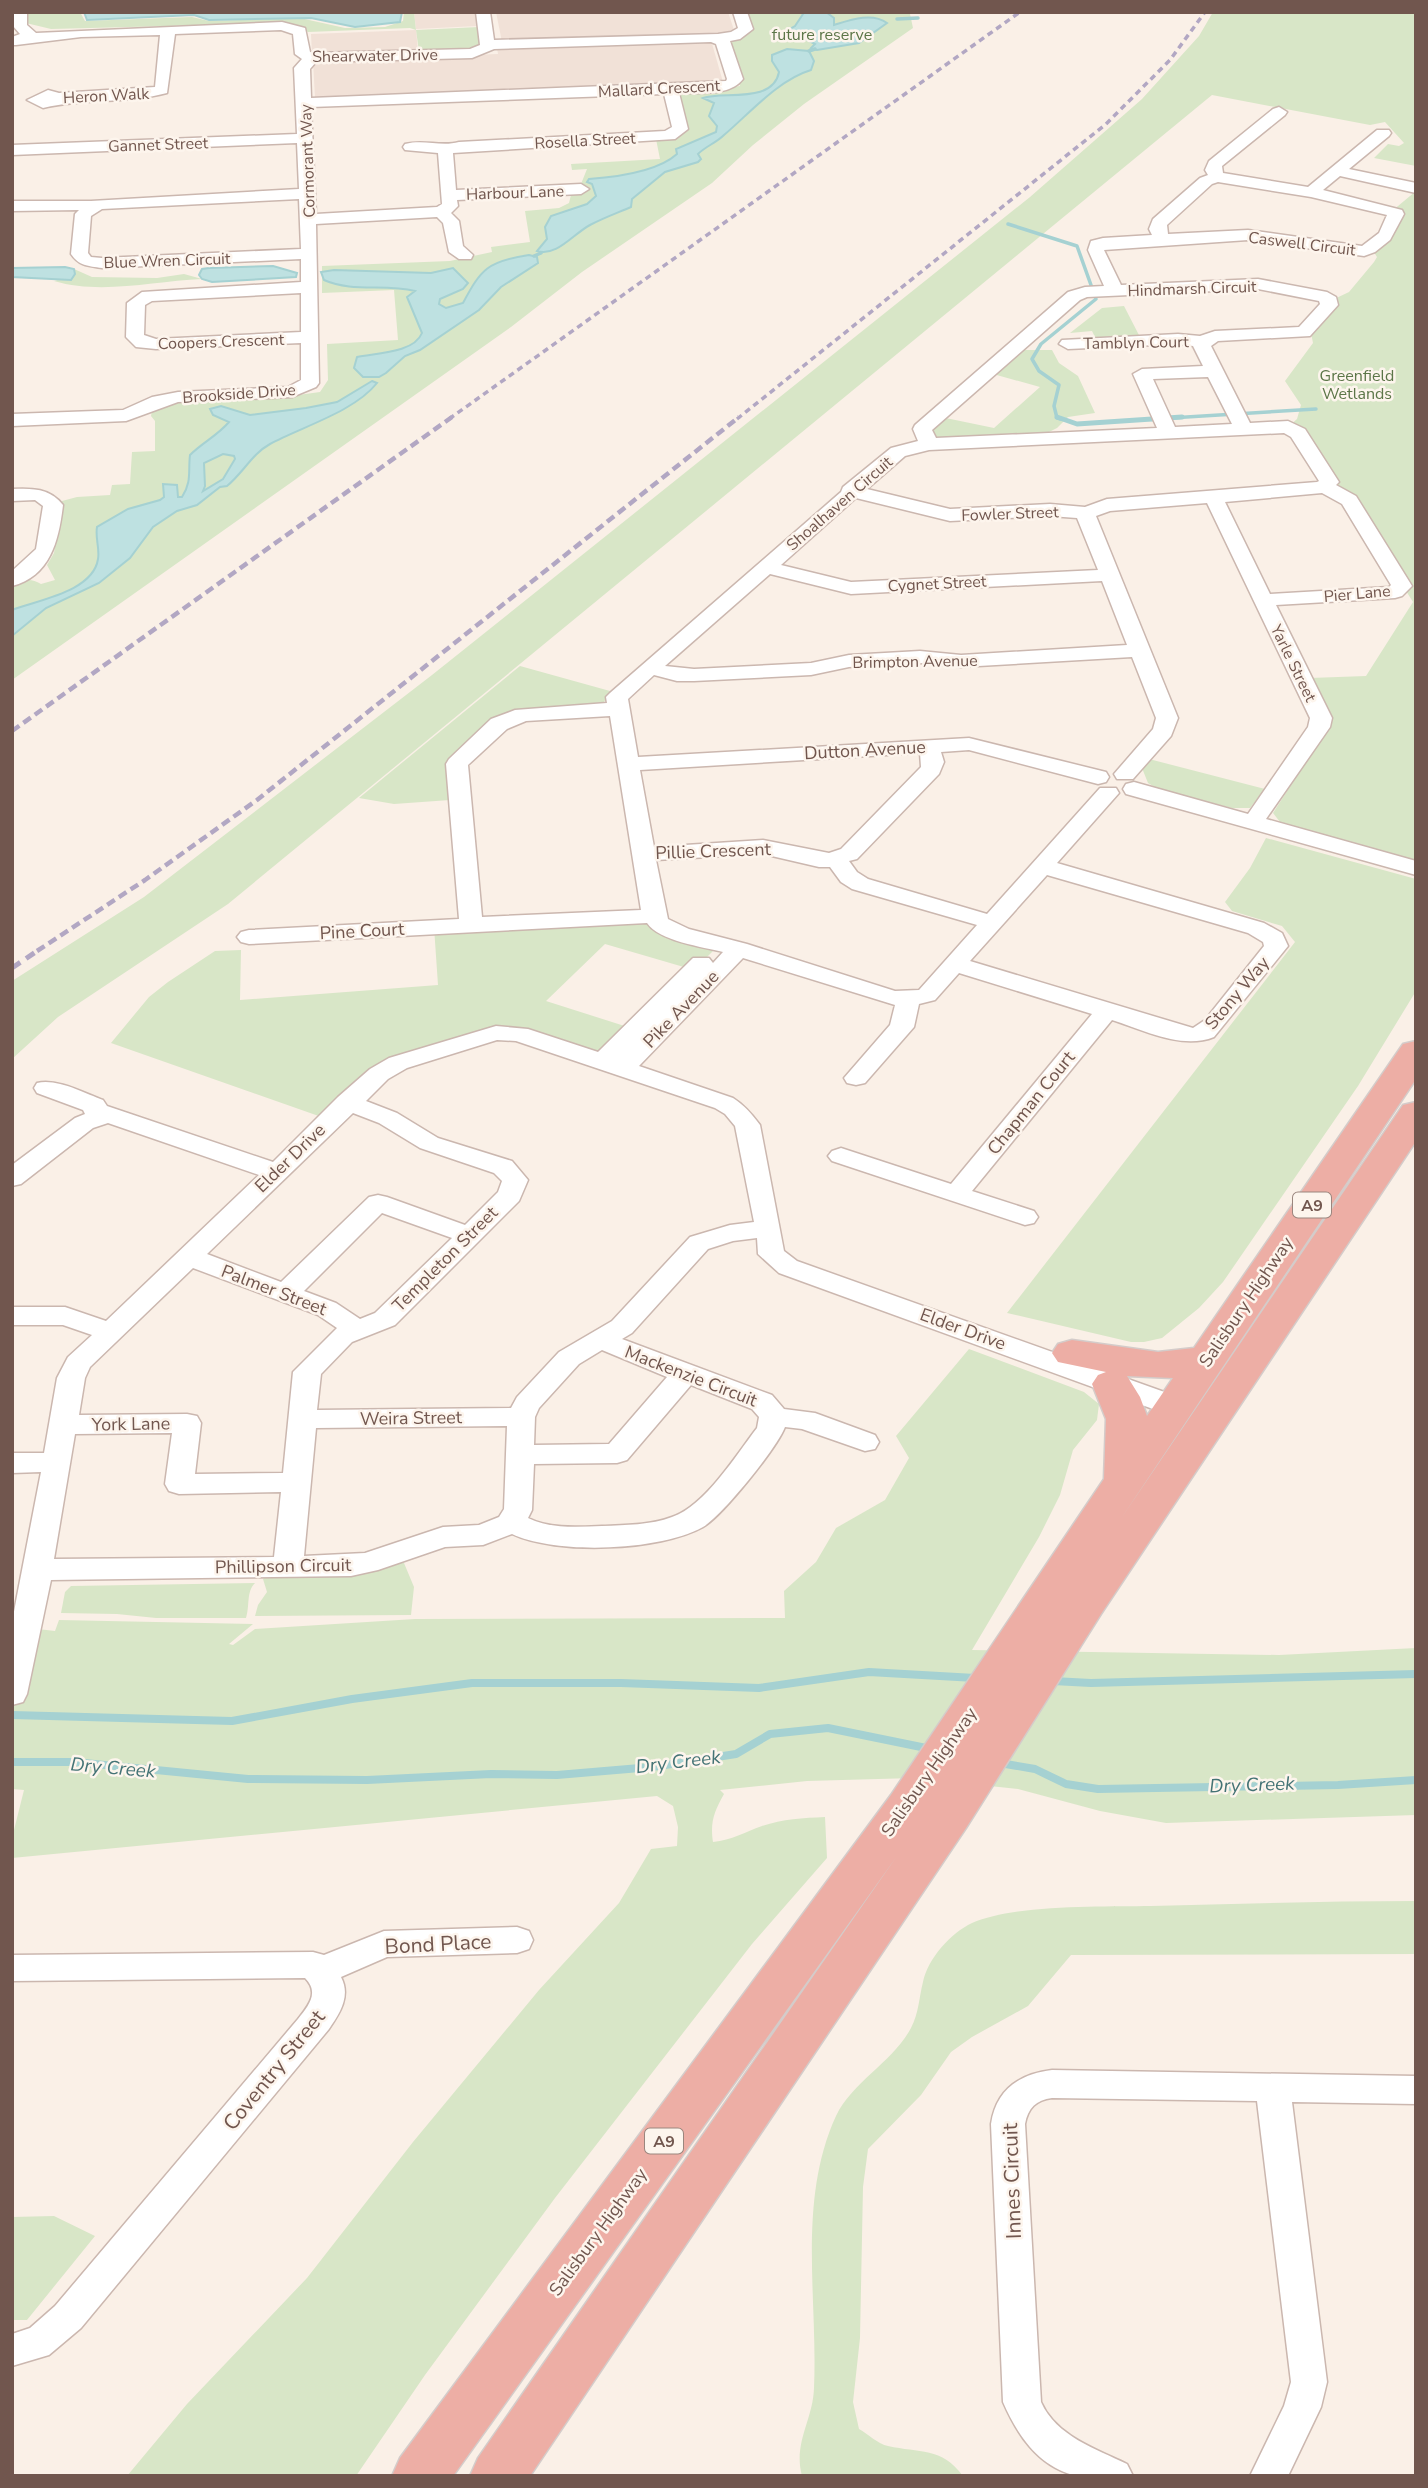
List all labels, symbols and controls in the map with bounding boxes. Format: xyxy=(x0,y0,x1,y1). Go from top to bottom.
park label: future reserve xyxy=(772,24,872,46)
street label: Shearwater Drive xyxy=(312,44,438,68)
street label: Mallard Crescent xyxy=(597,75,721,103)
street label: Heron Walk xyxy=(62,83,151,109)
street label: Cormorant Way xyxy=(295,103,321,218)
street label: Rosella Street xyxy=(534,127,637,155)
street label: Gannet Street xyxy=(108,132,209,158)
street label: Harbour Lane xyxy=(466,180,564,206)
street label: Caswell Circuit xyxy=(1247,227,1357,262)
street label: Blue Wren Circuit xyxy=(103,248,231,274)
street label: Hindmarsh Circuit xyxy=(1127,276,1257,302)
street label: Coopers Crescent xyxy=(158,329,285,355)
street label: Tamblyn Court xyxy=(1083,331,1189,355)
park label: Greenfield Wetlands xyxy=(1320,365,1394,405)
street label: Brookside Drive xyxy=(182,379,296,409)
street label: Shoalhaven Circuit xyxy=(782,451,898,556)
street label: Fowler Street xyxy=(961,501,1059,527)
street label: Cygnet Street xyxy=(887,570,987,598)
street label: Pier Lane xyxy=(1323,580,1391,608)
street label: Yarle Street xyxy=(1264,620,1321,706)
street label: Brimpton Avenue xyxy=(852,650,978,674)
street label: Dutton Avenue xyxy=(804,735,926,765)
street label: Pillie Crescent xyxy=(655,837,772,865)
street label: Pine Court xyxy=(319,917,406,945)
street label: Stony Way xyxy=(1199,951,1275,1035)
street label: Pike Avenue xyxy=(638,965,724,1053)
street label: Chapman Court xyxy=(982,1046,1081,1160)
street label: Elder Drive xyxy=(249,1118,331,1198)
road number: A9 xyxy=(1293,1192,1331,1218)
street label: Templeton Street xyxy=(387,1201,503,1317)
street label: Salisbury Highway xyxy=(1193,1231,1299,1372)
street label: Palmer Street xyxy=(218,1259,331,1321)
street label: Elder Drive xyxy=(917,1302,1009,1356)
street label: Mackenzie Circuit xyxy=(621,1340,761,1413)
street label: Weira Street xyxy=(360,1405,463,1431)
street label: York Lane xyxy=(91,1411,170,1437)
street label: Phillipson Circuit xyxy=(215,1553,352,1579)
street label: Salisbury Highway xyxy=(875,1702,983,1841)
water label: Dry Creek xyxy=(634,1744,723,1780)
water label: Dry Creek xyxy=(69,1751,157,1785)
water label: Dry Creek xyxy=(1209,1771,1296,1799)
street label: Bond Place xyxy=(384,1927,492,1961)
street label: Coventry Street xyxy=(217,2003,332,2136)
street label: Innes Circuit xyxy=(996,2122,1028,2239)
road number: A9 xyxy=(645,2128,683,2154)
street label: Salisbury Highway xyxy=(543,2163,653,2301)

